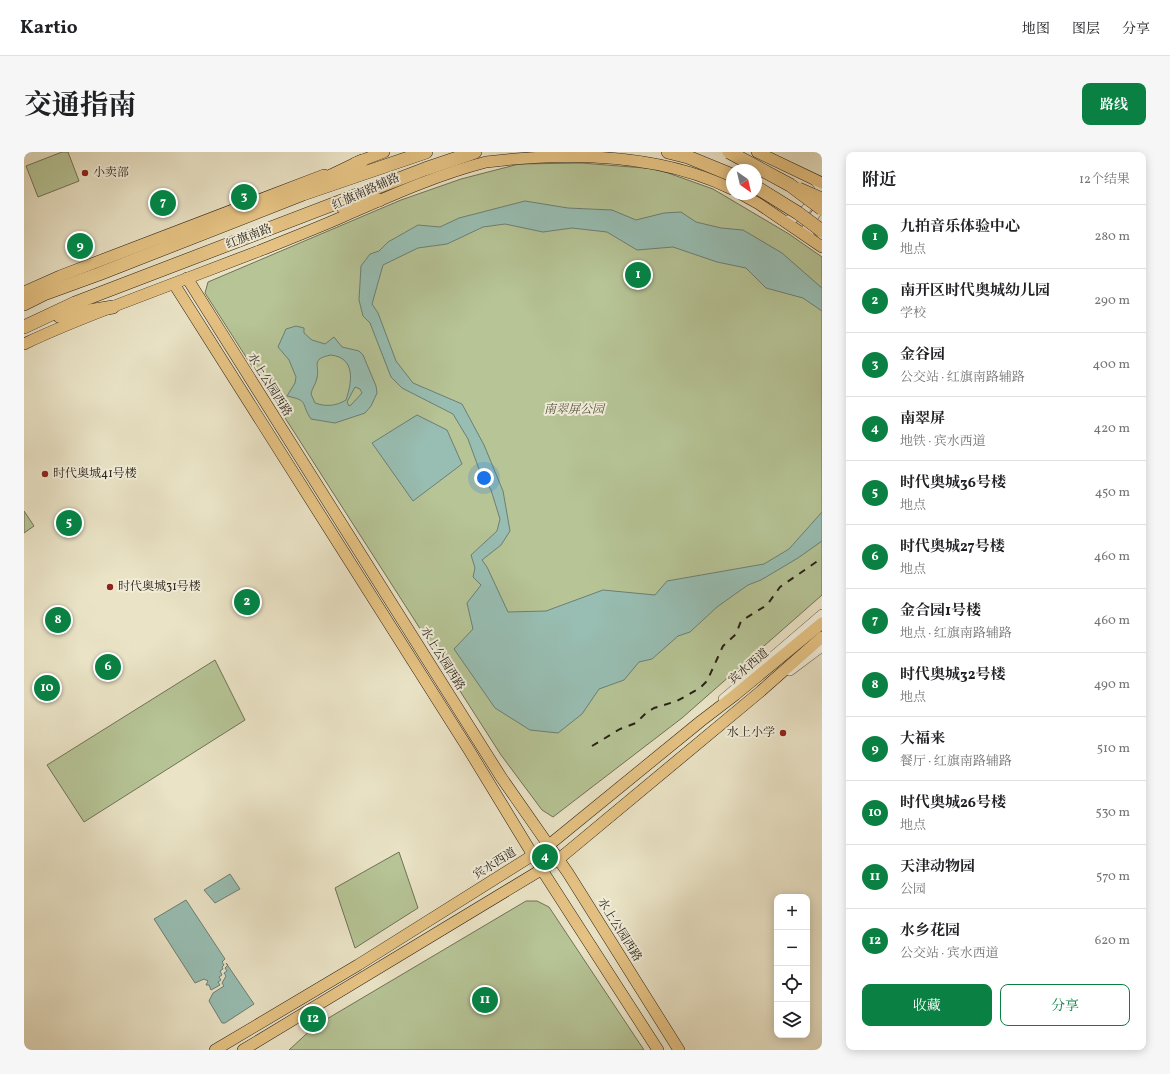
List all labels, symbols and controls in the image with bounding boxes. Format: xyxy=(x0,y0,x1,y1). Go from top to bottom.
text: Kartio xyxy=(20,15,78,41)
text: 地图 xyxy=(1022,20,1050,39)
text: 图层 xyxy=(1072,20,1100,39)
text: 分享 xyxy=(1122,20,1150,39)
button: 路线 xyxy=(1082,83,1146,125)
text: 交通指南 xyxy=(24,87,136,126)
north arrow xyxy=(726,164,762,200)
place label: 小卖部 xyxy=(93,165,129,181)
marker: 小卖部 xyxy=(80,168,90,178)
text: 附近 xyxy=(862,169,896,192)
street label: 红旗南路辅路 xyxy=(330,170,402,214)
text: 12个结果 xyxy=(1079,171,1130,189)
pin: 3 xyxy=(231,182,257,212)
pin: 7 xyxy=(150,188,176,218)
text: 九拍音乐体验中心 xyxy=(900,217,1020,238)
street label: 红旗南路 xyxy=(224,221,274,253)
text: 1 xyxy=(872,228,878,246)
text: 280 m xyxy=(1094,228,1130,246)
pin: 9 xyxy=(67,231,93,261)
text: 地点 xyxy=(900,241,926,259)
pin: 1 xyxy=(625,260,651,290)
text: 南开区时代奥城幼儿园 xyxy=(900,281,1050,302)
text: 2 xyxy=(872,292,878,310)
text: 290 m xyxy=(1094,292,1130,310)
text: 学校 xyxy=(900,305,926,323)
text: 金谷园 xyxy=(900,345,945,366)
street label: 水上公园西路 xyxy=(243,350,295,420)
text: 3 xyxy=(872,356,878,374)
text: 400 m xyxy=(1093,356,1130,374)
text: 公交站 · 红旗南路辅路 xyxy=(900,369,1025,387)
park label: 南翠屏公园 xyxy=(544,402,606,418)
text: 南翠屏 xyxy=(900,409,945,430)
text: 4 xyxy=(871,420,879,438)
text: 420 m xyxy=(1093,420,1130,438)
text: 地铁 · 宾水西道 xyxy=(900,433,986,451)
place label: 时代奥城41号楼 xyxy=(53,466,137,482)
your location xyxy=(474,468,494,488)
marker: 时代奥城41号楼 xyxy=(40,469,50,479)
text: 时代奥城36号楼 xyxy=(900,473,1006,494)
text: 5 xyxy=(872,484,878,502)
text: 450 m xyxy=(1095,484,1130,502)
text: 地点 xyxy=(900,497,926,515)
pin: 5 xyxy=(56,508,82,538)
text: 时代奥城27号楼 xyxy=(900,537,1005,558)
text: 6 xyxy=(871,548,879,566)
text: 460 m xyxy=(1094,548,1130,566)
text: 地点 xyxy=(900,561,926,579)
place label: 时代奥城31号楼 xyxy=(118,579,201,595)
marker: 时代奥城31号楼 xyxy=(105,582,115,592)
pin: 2 xyxy=(234,587,260,617)
text: 金合园1号楼 xyxy=(900,601,981,622)
pin: 8 xyxy=(45,605,71,635)
text: 7 xyxy=(872,612,878,630)
text: 460 m xyxy=(1094,612,1130,630)
street label: 水上公园西路 xyxy=(416,624,468,694)
text: 地点 · 红旗南路辅路 xyxy=(900,625,1012,643)
street label: 宾水西道 xyxy=(725,645,773,689)
pin: 6 xyxy=(95,652,121,682)
text: 时代奥城32号楼 xyxy=(900,665,1005,686)
pin: 10 xyxy=(34,673,60,703)
text: 8 xyxy=(871,676,879,694)
text: 490 m xyxy=(1094,676,1130,694)
text: 地点 xyxy=(900,689,926,707)
place label: 水上小学 xyxy=(727,725,775,741)
marker: 水上小学 xyxy=(778,728,788,738)
text: 大福来 xyxy=(900,729,945,750)
text: 9 xyxy=(871,740,879,758)
text: 510 m xyxy=(1097,740,1130,758)
text: 餐厅 · 红旗南路辅路 xyxy=(900,753,1012,771)
text: 时代奥城26号楼 xyxy=(900,793,1006,814)
text: 10 xyxy=(868,804,882,822)
text: 530 m xyxy=(1095,804,1130,822)
text: 地点 xyxy=(900,817,926,835)
pin: 4 xyxy=(532,842,558,872)
street label: 宾水西道 xyxy=(470,844,520,884)
text: 天津动物园 xyxy=(900,857,975,878)
text: 11 xyxy=(870,868,880,886)
text: 570 m xyxy=(1096,868,1130,886)
text: 公园 xyxy=(900,881,926,899)
map controls xyxy=(774,894,810,1038)
button: + xyxy=(774,894,810,930)
street label: 水上公园西路 xyxy=(593,895,645,965)
text: 水乡花园 xyxy=(900,921,960,942)
button: − xyxy=(774,930,810,966)
text: 12 xyxy=(869,932,881,950)
text: 620 m xyxy=(1095,932,1130,950)
text: 公交站 · 宾水西道 xyxy=(900,945,999,963)
button: locate xyxy=(774,966,810,1002)
button: 收藏 xyxy=(862,984,992,1026)
button: 分享 xyxy=(1000,984,1130,1026)
pin: 11 xyxy=(472,985,498,1015)
button: layers xyxy=(774,1002,810,1038)
pin: 12 xyxy=(300,1004,326,1034)

